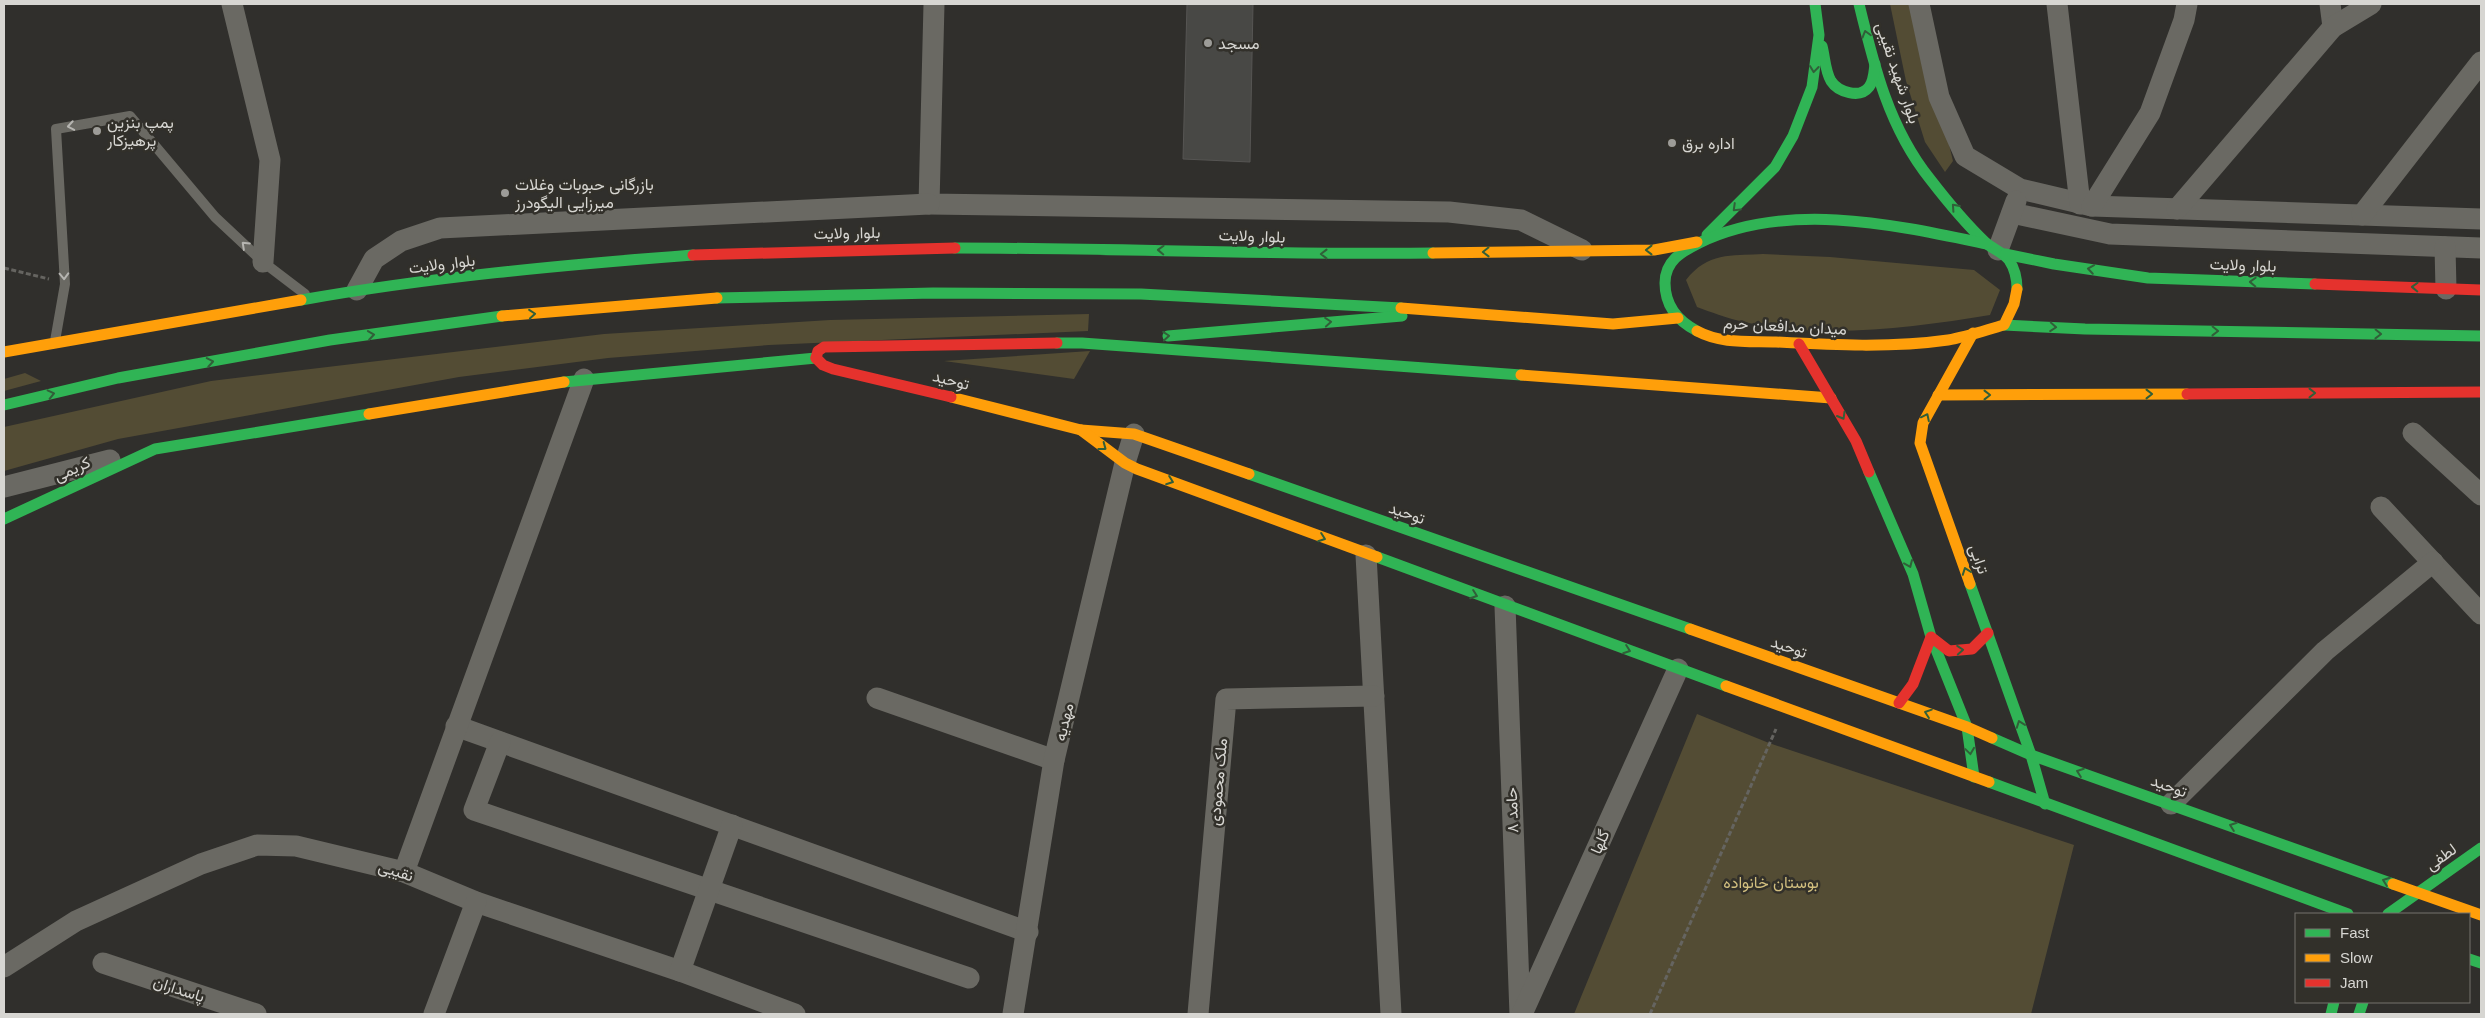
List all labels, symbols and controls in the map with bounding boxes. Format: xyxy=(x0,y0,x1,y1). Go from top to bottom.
street label: بلوار شهید نقیبی xyxy=(1871,20,1923,126)
one-way arrow xyxy=(1862,30,1872,38)
place label: مسجد xyxy=(1218,35,1259,53)
marker: مسجد xyxy=(1202,37,1214,49)
one-way arrow xyxy=(1809,66,1820,74)
place label: پمپ بنزین پرهیزکار xyxy=(106,114,174,152)
one-way arrow xyxy=(67,121,76,131)
marker: پمپ بنزین پرهیزکار xyxy=(91,125,103,137)
place label: اداره برق xyxy=(1682,135,1735,154)
marker: اداره برق xyxy=(1666,137,1678,149)
place label: بازرگانی حبوبات وغلات میرزایی الیگودرز xyxy=(514,176,654,213)
marker: بازرگانی حبوبات وغلات میرزایی الیگودرز xyxy=(499,187,511,199)
one-way arrow xyxy=(1733,202,1742,211)
one-way arrow xyxy=(1952,204,1961,213)
street label: بلوار ولایت xyxy=(814,224,880,244)
street label: بلوار ولایت xyxy=(1218,226,1286,248)
one-way arrow xyxy=(241,242,250,251)
one-way arrow xyxy=(1157,244,1165,255)
one-way arrow xyxy=(1644,245,1652,255)
one-way arrow xyxy=(1482,247,1490,257)
one-way arrow xyxy=(1319,249,1327,259)
street label: بلوار ولایت xyxy=(408,252,476,278)
street label: بلوار ولایت xyxy=(2209,255,2277,277)
one-way arrow xyxy=(2086,265,2095,275)
one-way arrow xyxy=(59,272,70,280)
one-way arrow xyxy=(2248,276,2256,287)
one-way arrow xyxy=(2411,282,2419,293)
one-way arrow xyxy=(528,309,536,320)
street label: میدان مدافعان حرم xyxy=(1723,314,1847,340)
one-way arrow xyxy=(1324,317,1332,328)
one-way arrow xyxy=(2049,321,2057,332)
one-way arrow xyxy=(2212,326,2219,336)
one-way arrow xyxy=(2374,329,2382,339)
one-way arrow xyxy=(366,330,375,340)
one-way arrow xyxy=(1162,331,1170,342)
one-way arrow xyxy=(206,357,215,367)
street label: توحید xyxy=(930,367,971,395)
one-way arrow xyxy=(2308,388,2316,398)
one-way arrow xyxy=(47,389,56,400)
one-way arrow xyxy=(2146,389,2153,399)
one-way arrow xyxy=(1983,390,1991,400)
one-way arrow xyxy=(1835,410,1845,419)
one-way arrow xyxy=(1920,413,1930,422)
one-way arrow xyxy=(1097,441,1106,449)
street label: کریمی xyxy=(51,453,94,487)
one-way arrow xyxy=(1165,475,1173,485)
street label: توحید xyxy=(1386,499,1427,529)
one-way arrow xyxy=(1317,532,1326,542)
street label: ترابی xyxy=(1964,542,1992,577)
one-way arrow xyxy=(1902,559,1913,568)
one-way arrow xyxy=(1962,567,1972,575)
one-way arrow xyxy=(1470,589,1478,599)
street label: توحید xyxy=(1768,633,1809,663)
one-way arrow xyxy=(1622,644,1631,654)
one-way arrow xyxy=(1957,644,1965,655)
street label: مهدیه xyxy=(1051,701,1079,743)
one-way arrow xyxy=(1924,709,1933,719)
one-way arrow xyxy=(2016,720,2026,729)
street label: ملک محمودی xyxy=(1206,738,1232,827)
one-way arrow xyxy=(1965,746,1975,755)
one-way arrow xyxy=(2076,768,2084,778)
street label: توحید xyxy=(2148,772,2189,802)
street label: حامد ۸ xyxy=(1503,787,1521,833)
one-way arrow xyxy=(2229,822,2237,832)
street label: گلها xyxy=(1587,827,1615,857)
street label: لطفی xyxy=(2422,840,2461,875)
street label: نقیبی xyxy=(376,858,416,886)
park label: بوستان خانواده xyxy=(1723,874,1819,893)
one-way arrow xyxy=(2382,877,2391,887)
legend xyxy=(2295,913,2470,1003)
text: Fast xyxy=(2340,924,2370,941)
text: Slow xyxy=(2340,949,2373,966)
street label: پاسداران xyxy=(150,973,207,1008)
text: Jam xyxy=(2340,974,2368,991)

